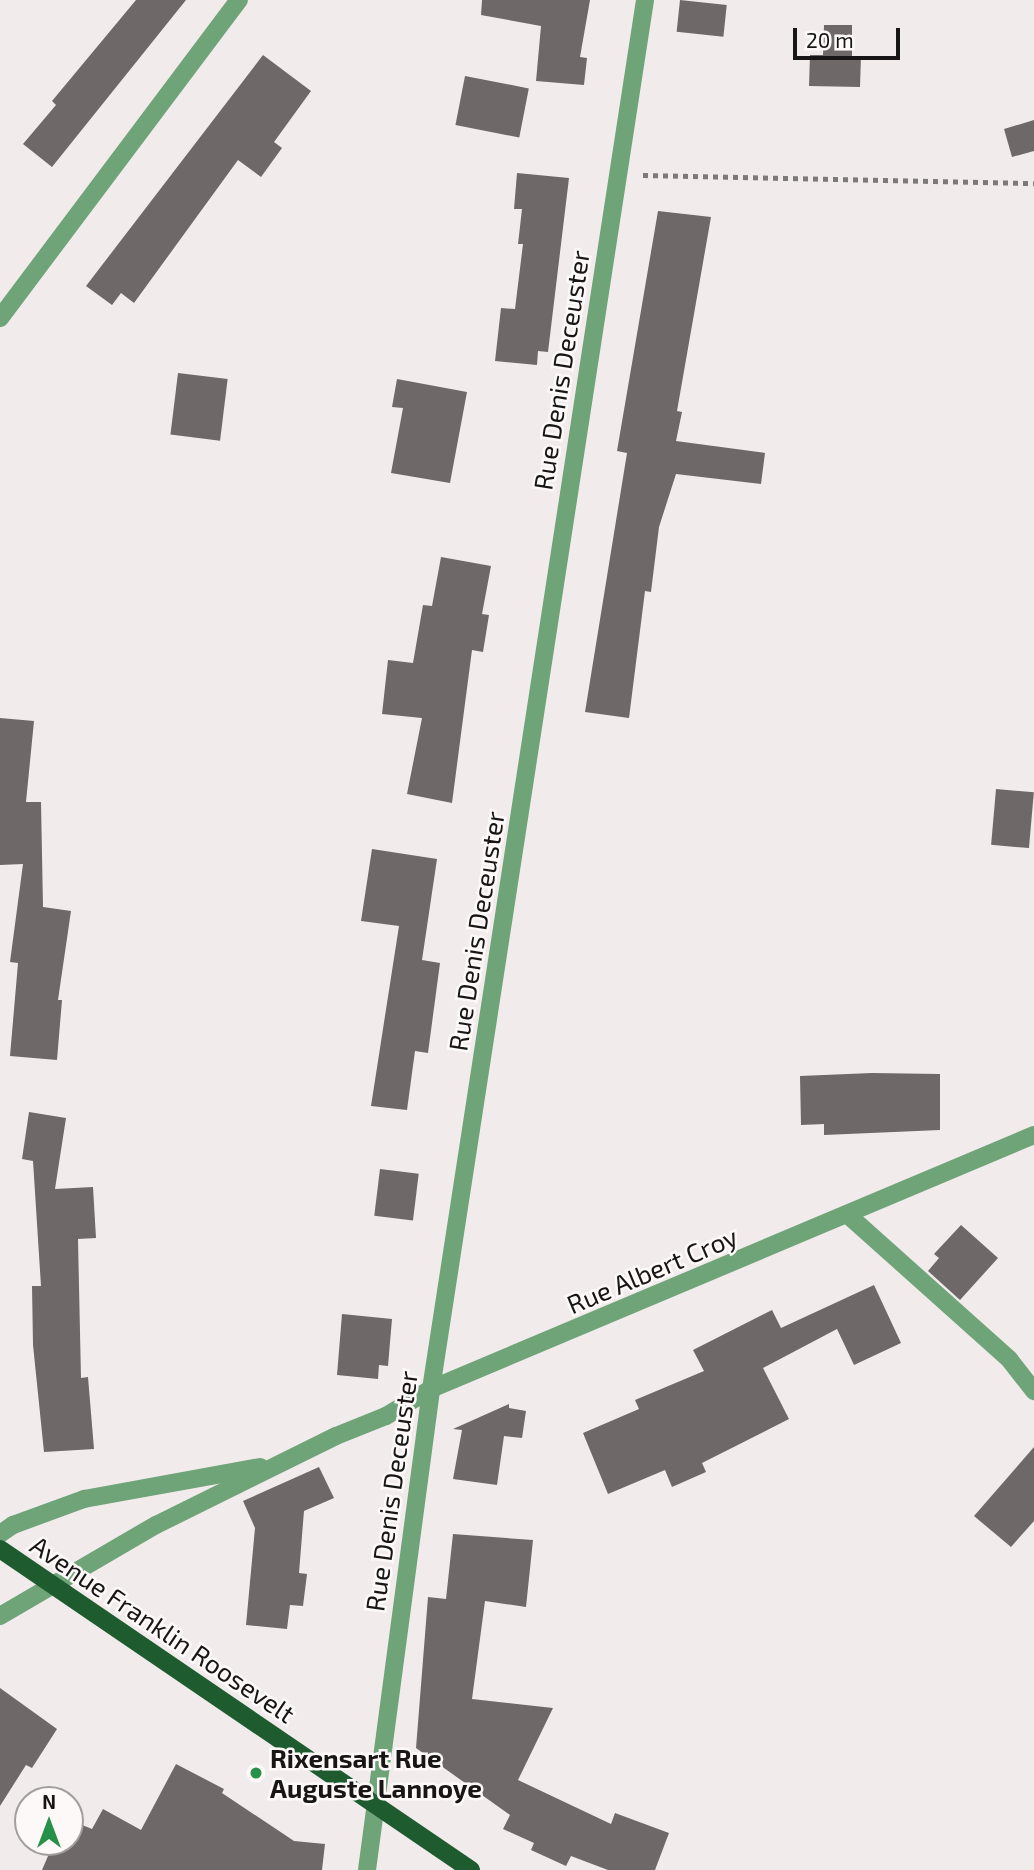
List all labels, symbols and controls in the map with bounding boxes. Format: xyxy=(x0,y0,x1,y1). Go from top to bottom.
scale bar xyxy=(796,14,903,58)
text: 20 m xyxy=(806,27,854,52)
street label: Rue Denis Deceuster xyxy=(527,248,595,492)
street label: Rue Denis Deceuster xyxy=(442,809,510,1053)
street label: Rue Albert Croy xyxy=(562,1220,742,1320)
street label: Rue Denis Deceuster xyxy=(359,1369,423,1613)
street label: Avenue Franklin Roosevelt xyxy=(25,1529,301,1729)
place label: Rixensart Rue Auguste Lannoye xyxy=(270,1742,482,1803)
marker: Rixensart Rue Auguste Lannoye xyxy=(248,1765,264,1781)
north arrow xyxy=(14,1786,84,1856)
text: N xyxy=(42,1790,56,1813)

